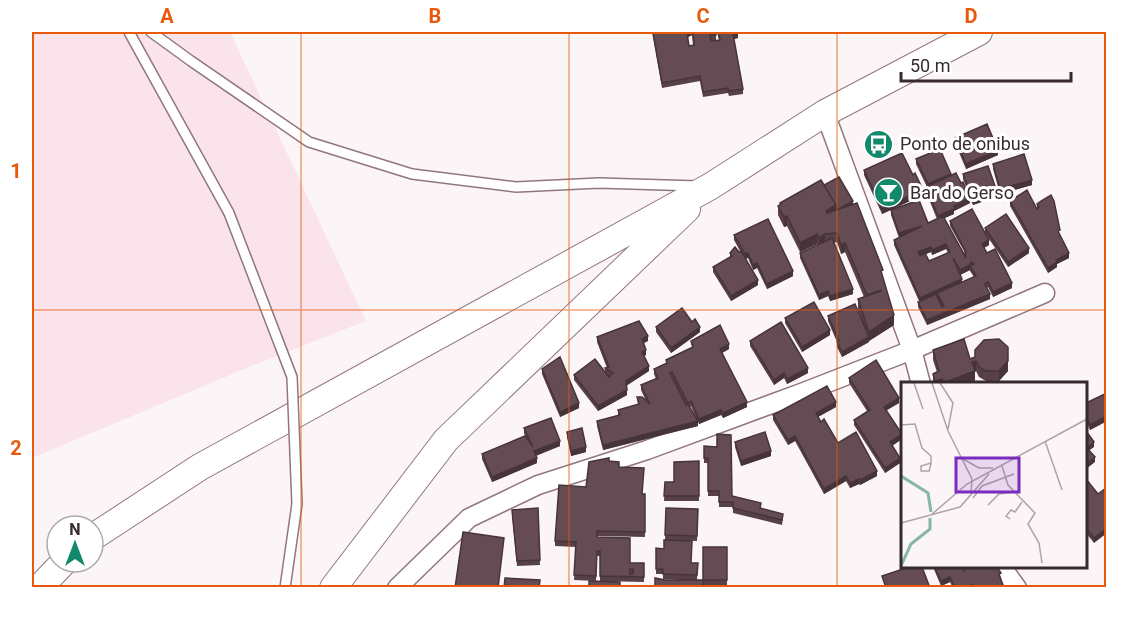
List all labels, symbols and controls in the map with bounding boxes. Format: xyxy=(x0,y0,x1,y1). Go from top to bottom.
text: A xyxy=(160,4,174,28)
text: B xyxy=(429,4,441,28)
text: C xyxy=(696,4,710,28)
text: D xyxy=(965,4,978,28)
scale bar xyxy=(901,45,1070,83)
text: 50 m xyxy=(910,55,950,76)
bus stop icon: Ponto de onibus xyxy=(863,128,895,160)
place label: Ponto de onibus xyxy=(900,133,1030,154)
text: 1 xyxy=(10,159,22,183)
bar icon: Bar do Gerso xyxy=(873,177,905,209)
place label: Bar do Gerso xyxy=(910,182,1014,203)
inset map xyxy=(901,382,1087,568)
text: 2 xyxy=(10,436,22,460)
north arrow xyxy=(45,514,105,574)
text: N xyxy=(69,520,81,539)

